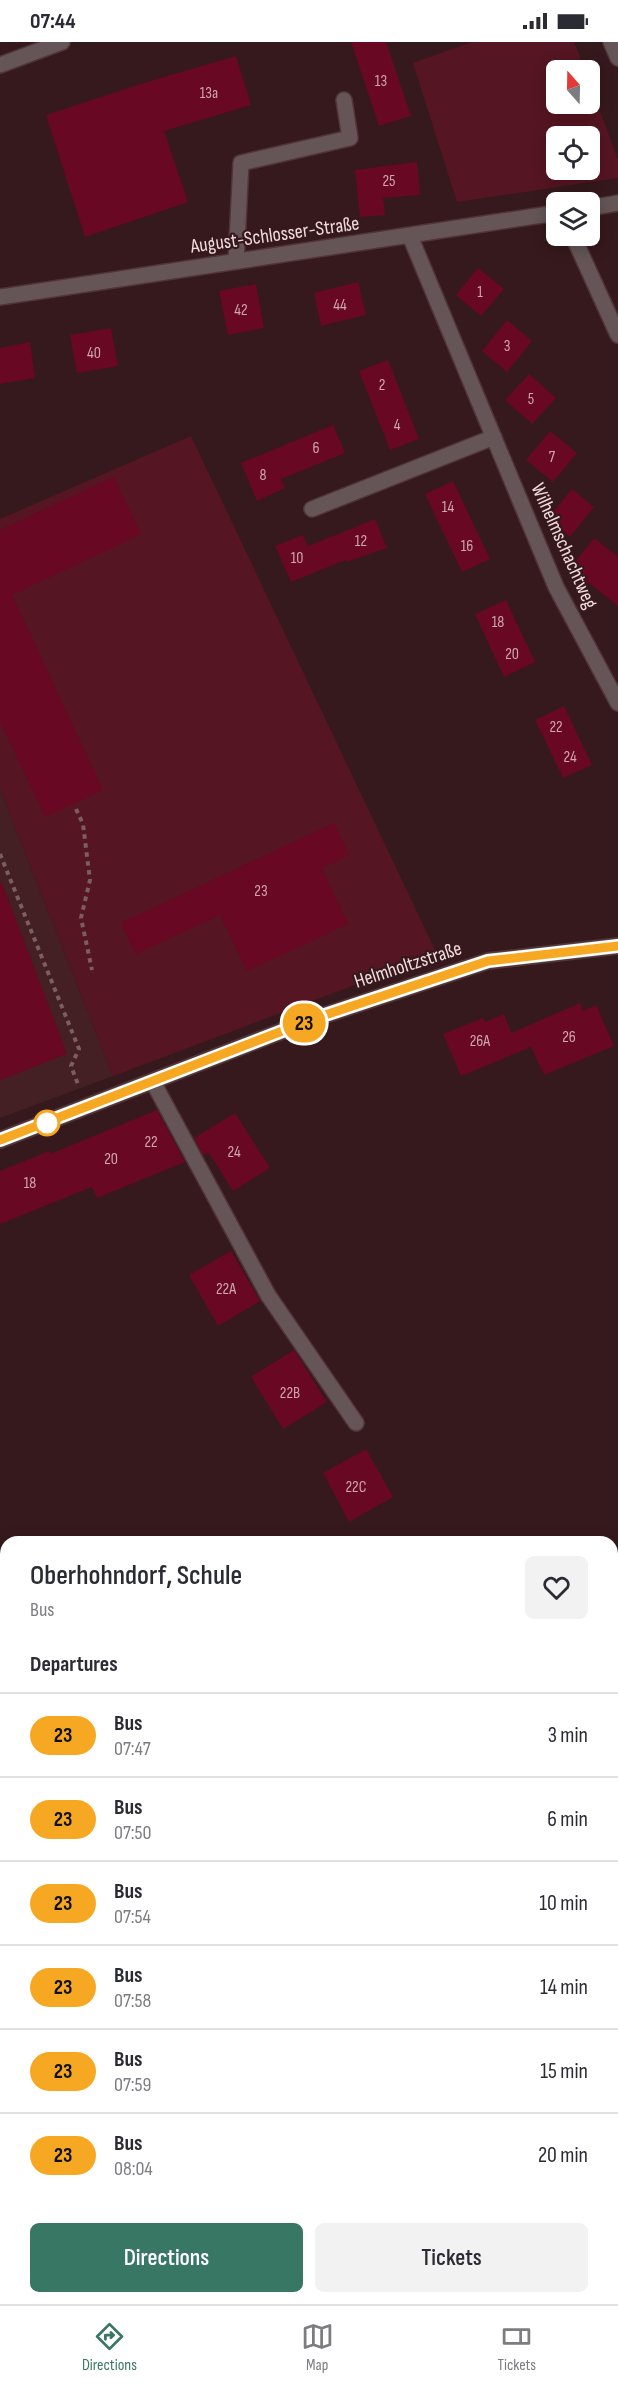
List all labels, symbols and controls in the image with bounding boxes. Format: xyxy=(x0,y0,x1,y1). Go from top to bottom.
text: 07:44 xyxy=(30,8,75,35)
north arrow xyxy=(546,60,600,114)
map controls xyxy=(546,60,600,246)
house number: 13 xyxy=(375,72,387,91)
house number: 13a xyxy=(200,84,218,103)
button: locate xyxy=(546,126,600,180)
house number: 25 xyxy=(382,172,396,191)
button: layers xyxy=(546,192,600,246)
street label: August-Schlosser-Straße xyxy=(188,211,361,259)
house number: 1 xyxy=(477,283,483,302)
house number: 44 xyxy=(333,296,347,315)
house number: 42 xyxy=(234,301,248,320)
house number: 3 xyxy=(504,337,510,356)
house number: 40 xyxy=(87,344,101,363)
house number: 2 xyxy=(379,376,385,395)
house number: 5 xyxy=(528,390,534,409)
house number: 4 xyxy=(394,416,401,435)
house number: 6 xyxy=(312,439,320,458)
house number: 7 xyxy=(549,448,556,467)
house number: 8 xyxy=(259,466,267,485)
street label: Wilhelmschachtweg xyxy=(526,479,602,613)
house number: 14 xyxy=(442,498,454,517)
house number: 12 xyxy=(355,532,367,551)
house number: 16 xyxy=(461,537,473,556)
house number: 10 xyxy=(291,549,303,568)
house number: 18 xyxy=(492,613,504,632)
house number: 20 xyxy=(505,645,519,664)
house number: 22 xyxy=(549,718,563,737)
house number: 24 xyxy=(563,748,577,767)
house number: 23 xyxy=(254,882,268,901)
street label: Helmholtzstraße xyxy=(351,936,465,994)
line badge: 23 xyxy=(277,1004,331,1042)
text: 23 xyxy=(295,1011,313,1036)
house number: 26 xyxy=(562,1028,576,1047)
house number: 26A xyxy=(470,1032,490,1051)
unlabelled marker xyxy=(34,1110,60,1136)
house number: 22 xyxy=(144,1133,158,1152)
house number: 24 xyxy=(227,1143,241,1162)
house number: 20 xyxy=(104,1150,118,1169)
house number: 18 xyxy=(24,1174,36,1193)
house number: 22A xyxy=(216,1280,236,1299)
house number: 22B xyxy=(280,1384,300,1403)
house number: 22C xyxy=(346,1478,367,1497)
button: heart xyxy=(525,1556,588,1619)
text: Oberhohndorf, Schule xyxy=(30,1559,242,1592)
text: Bus xyxy=(30,1598,54,1622)
text: Departures xyxy=(30,1651,118,1678)
text: Bus xyxy=(114,1710,143,1737)
text: 3 min xyxy=(548,1722,588,1749)
text: 23 xyxy=(54,1723,72,1748)
text: 07:47 xyxy=(114,1737,151,1761)
text: Bus xyxy=(114,1794,143,1821)
text: 6 min xyxy=(547,1806,588,1833)
text: 23 xyxy=(54,1807,72,1832)
text: 07:50 xyxy=(114,1821,151,1845)
text: Bus xyxy=(114,1878,143,1905)
text: 10 min xyxy=(539,1890,588,1917)
text: 23 xyxy=(54,1891,72,1916)
text: 07:54 xyxy=(114,1905,151,1929)
text: Bus xyxy=(114,1962,143,1989)
text: 14 min xyxy=(540,1974,588,2001)
text: 23 xyxy=(54,1975,72,2000)
text: 07:58 xyxy=(114,1989,151,2013)
text: Bus xyxy=(114,2046,143,2073)
text: 15 min xyxy=(540,2058,588,2085)
text: 23 xyxy=(54,2059,72,2084)
text: 07:59 xyxy=(114,2073,151,2097)
text: Bus xyxy=(114,2130,143,2157)
text: 20 min xyxy=(538,2142,588,2169)
text: 23 xyxy=(54,2143,72,2168)
text: 08:04 xyxy=(114,2157,153,2181)
button: Directions xyxy=(30,2223,303,2292)
button: Tickets xyxy=(315,2223,588,2292)
tab: Directions xyxy=(82,2320,137,2375)
tab: Map xyxy=(301,2320,334,2375)
tab: Tickets xyxy=(497,2320,536,2375)

